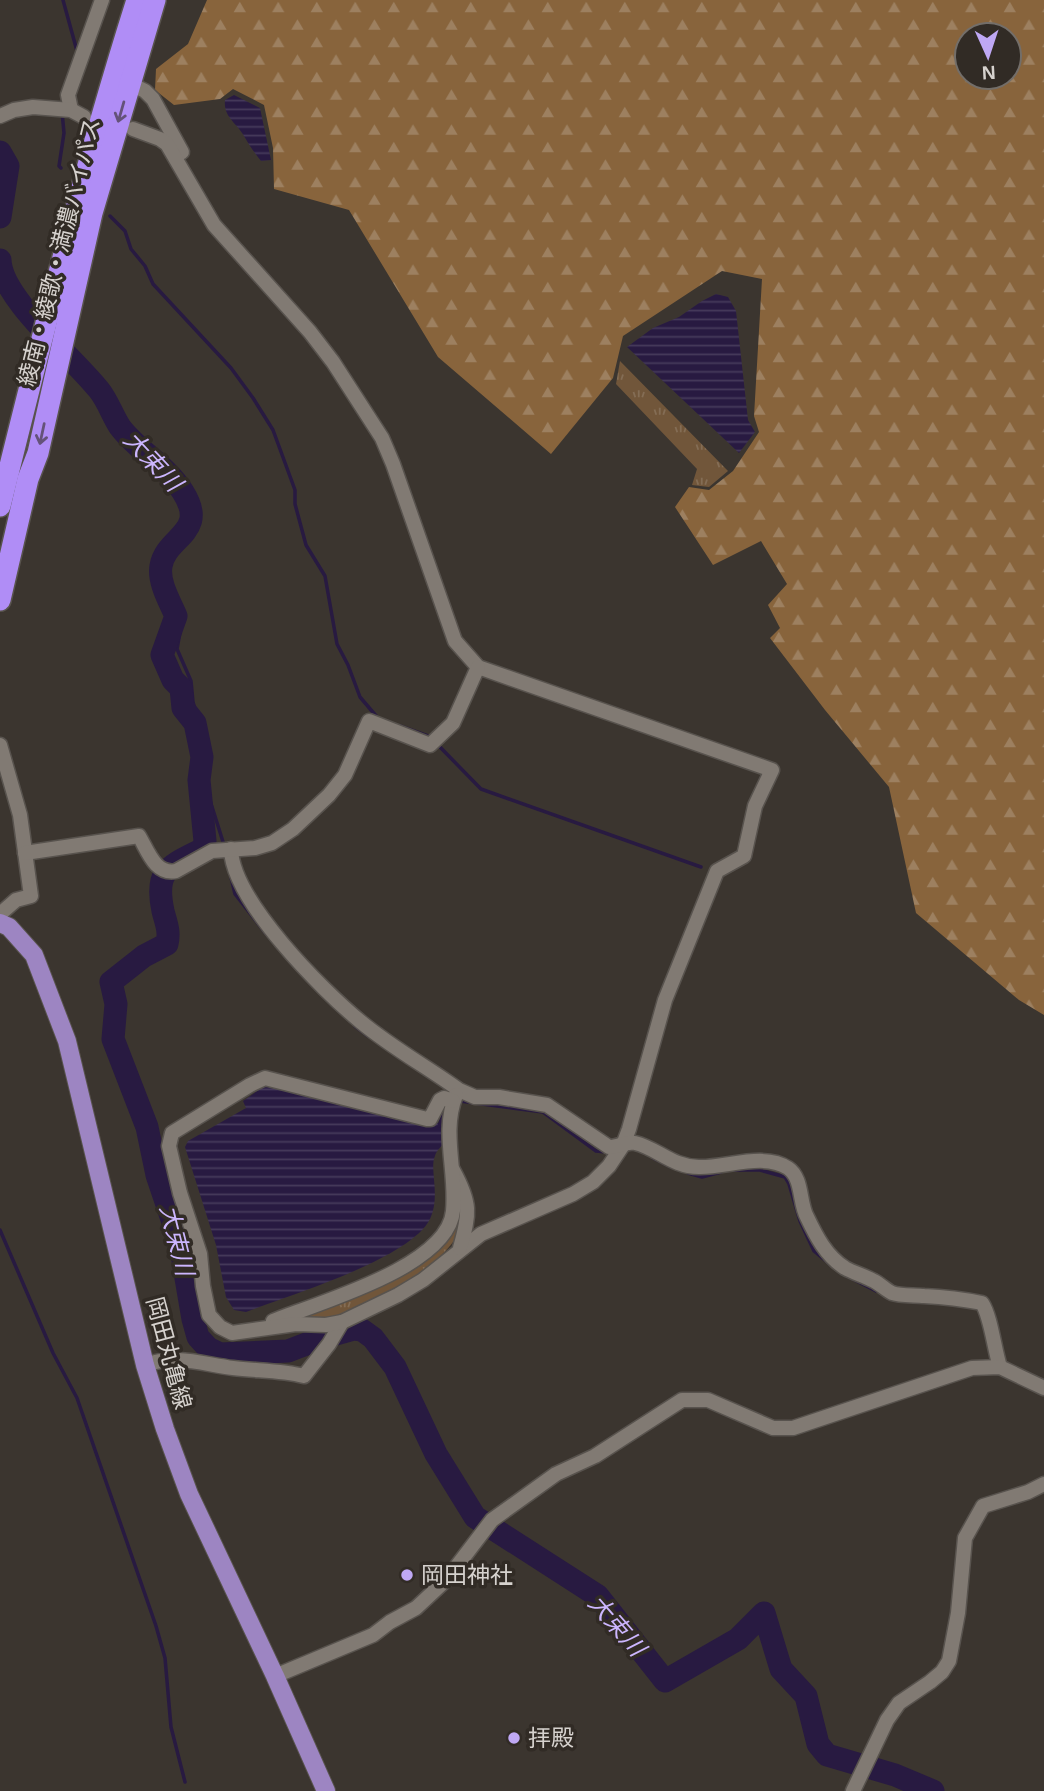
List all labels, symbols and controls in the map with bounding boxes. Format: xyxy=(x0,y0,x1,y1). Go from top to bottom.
north arrow xyxy=(953,21,1023,91)
text: N xyxy=(981,62,996,83)
one-way arrow xyxy=(113,101,126,123)
street label: 綾南・綾歌・満濃バイパス xyxy=(13,115,105,389)
one-way arrow xyxy=(34,422,48,445)
water label: 大束川 xyxy=(119,425,189,499)
water label: 大束川 xyxy=(155,1202,200,1281)
street label: 岡田丸亀線 xyxy=(142,1294,196,1412)
place label: 岡田神社 xyxy=(421,1562,513,1588)
marker: 岡田神社 xyxy=(399,1567,415,1583)
water label: 大束川 xyxy=(583,1589,653,1663)
place label: 拝殿 xyxy=(528,1725,574,1751)
marker: 拝殿 xyxy=(506,1730,522,1746)

